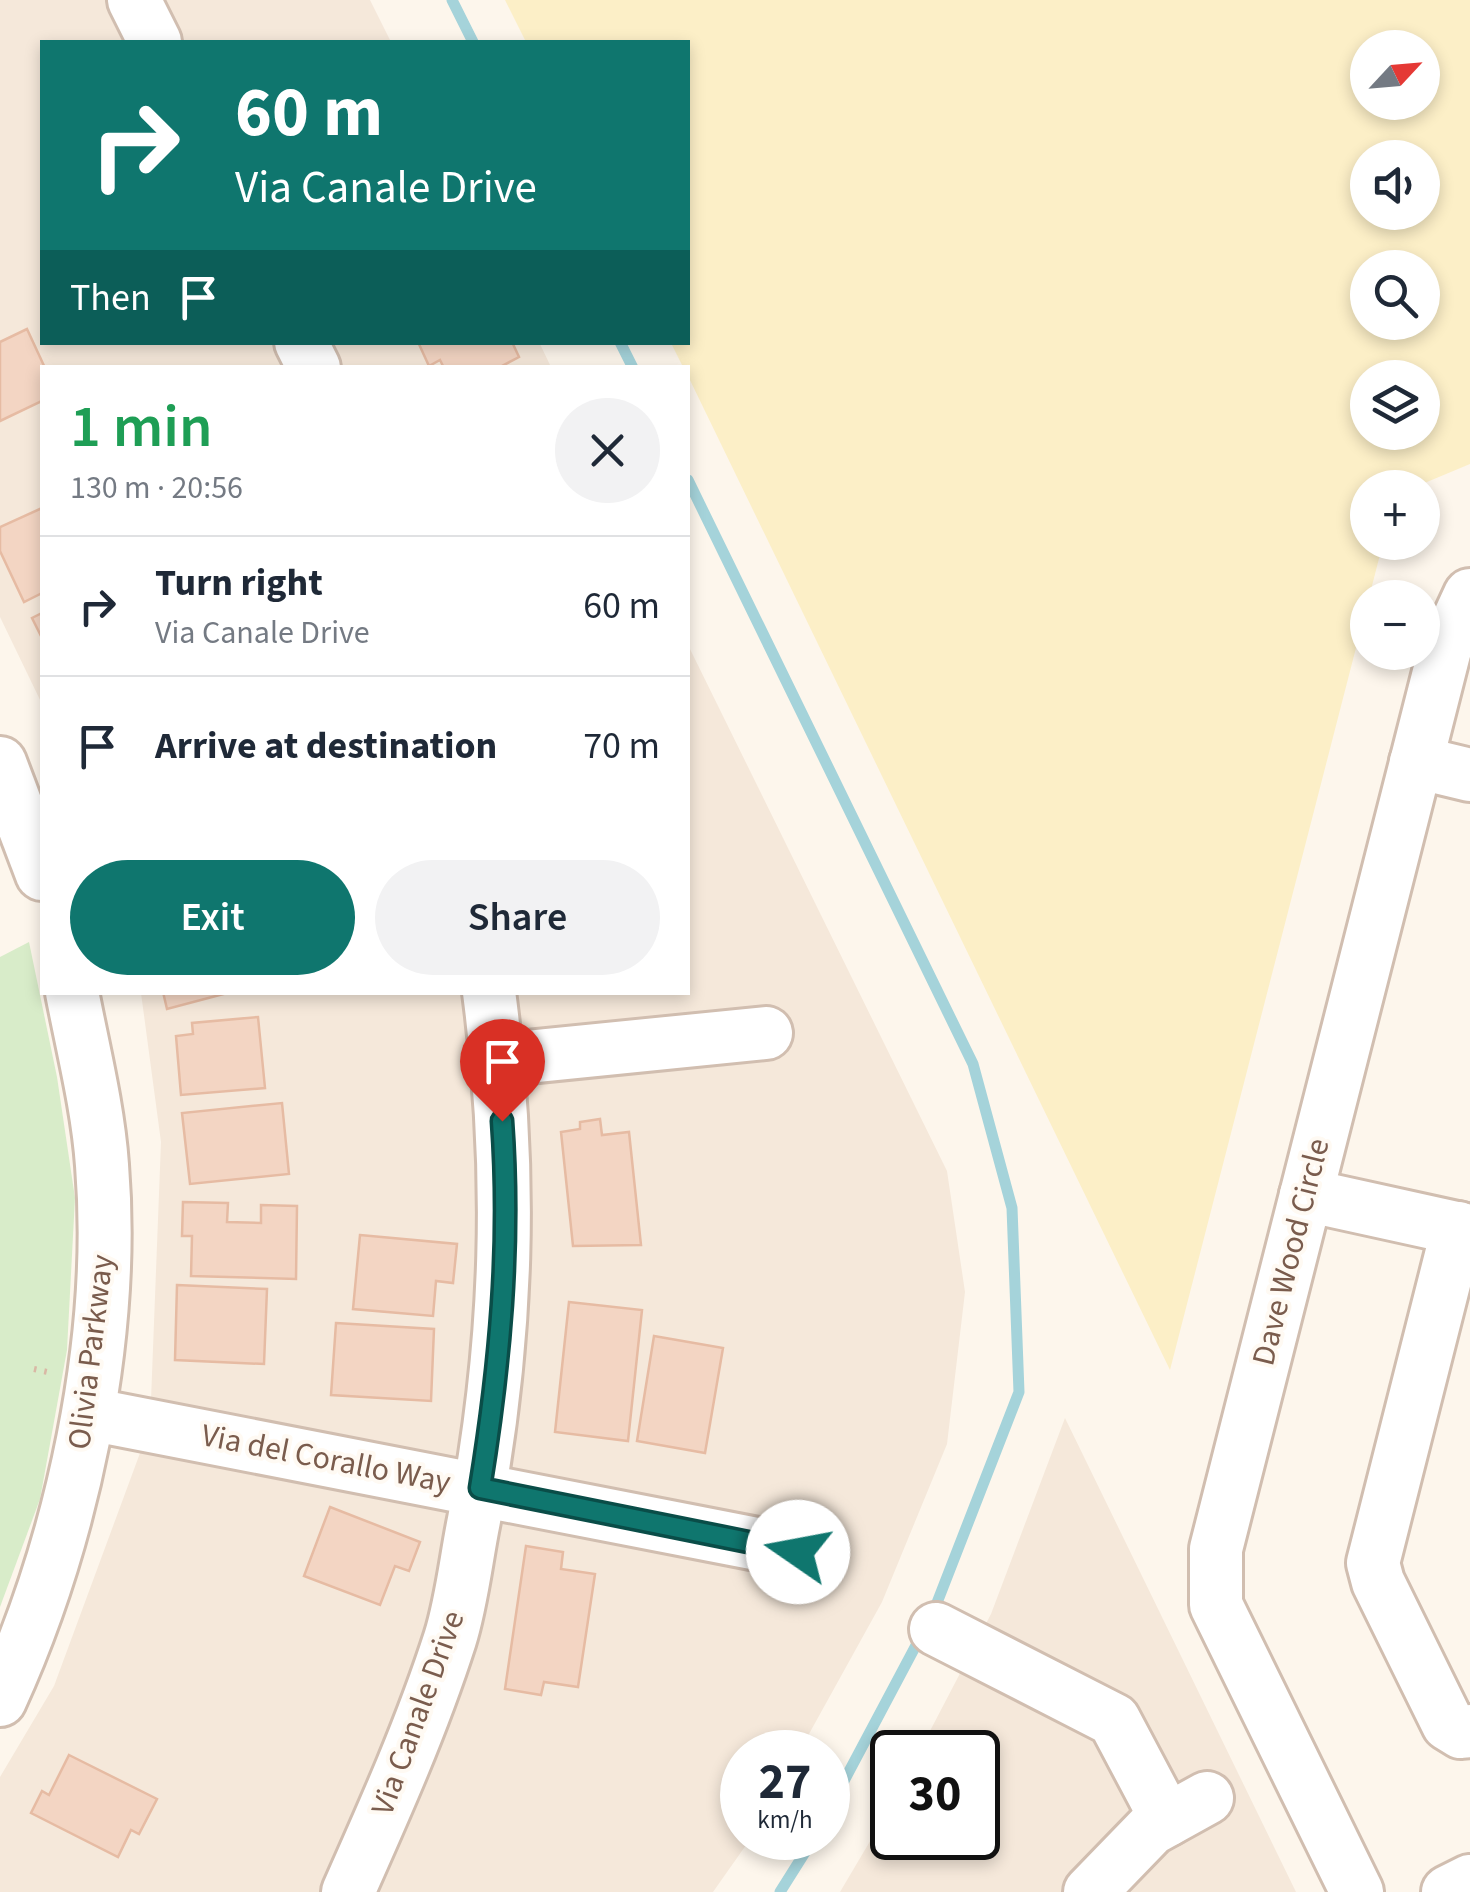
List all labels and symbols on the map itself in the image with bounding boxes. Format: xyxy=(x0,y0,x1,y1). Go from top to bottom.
north arrow xyxy=(1350,30,1440,120)
pin xyxy=(460,1019,545,1122)
street label: Dave Wood Circle xyxy=(1241,1134,1341,1370)
street label: Olivia Parkway xyxy=(56,1252,126,1452)
street label: Via del Corallo Way xyxy=(197,1412,455,1506)
position arrow xyxy=(746,1500,850,1604)
street label: Via Canale Drive xyxy=(360,1604,476,1822)
speed limit sign: 30 xyxy=(870,1730,1000,1860)

